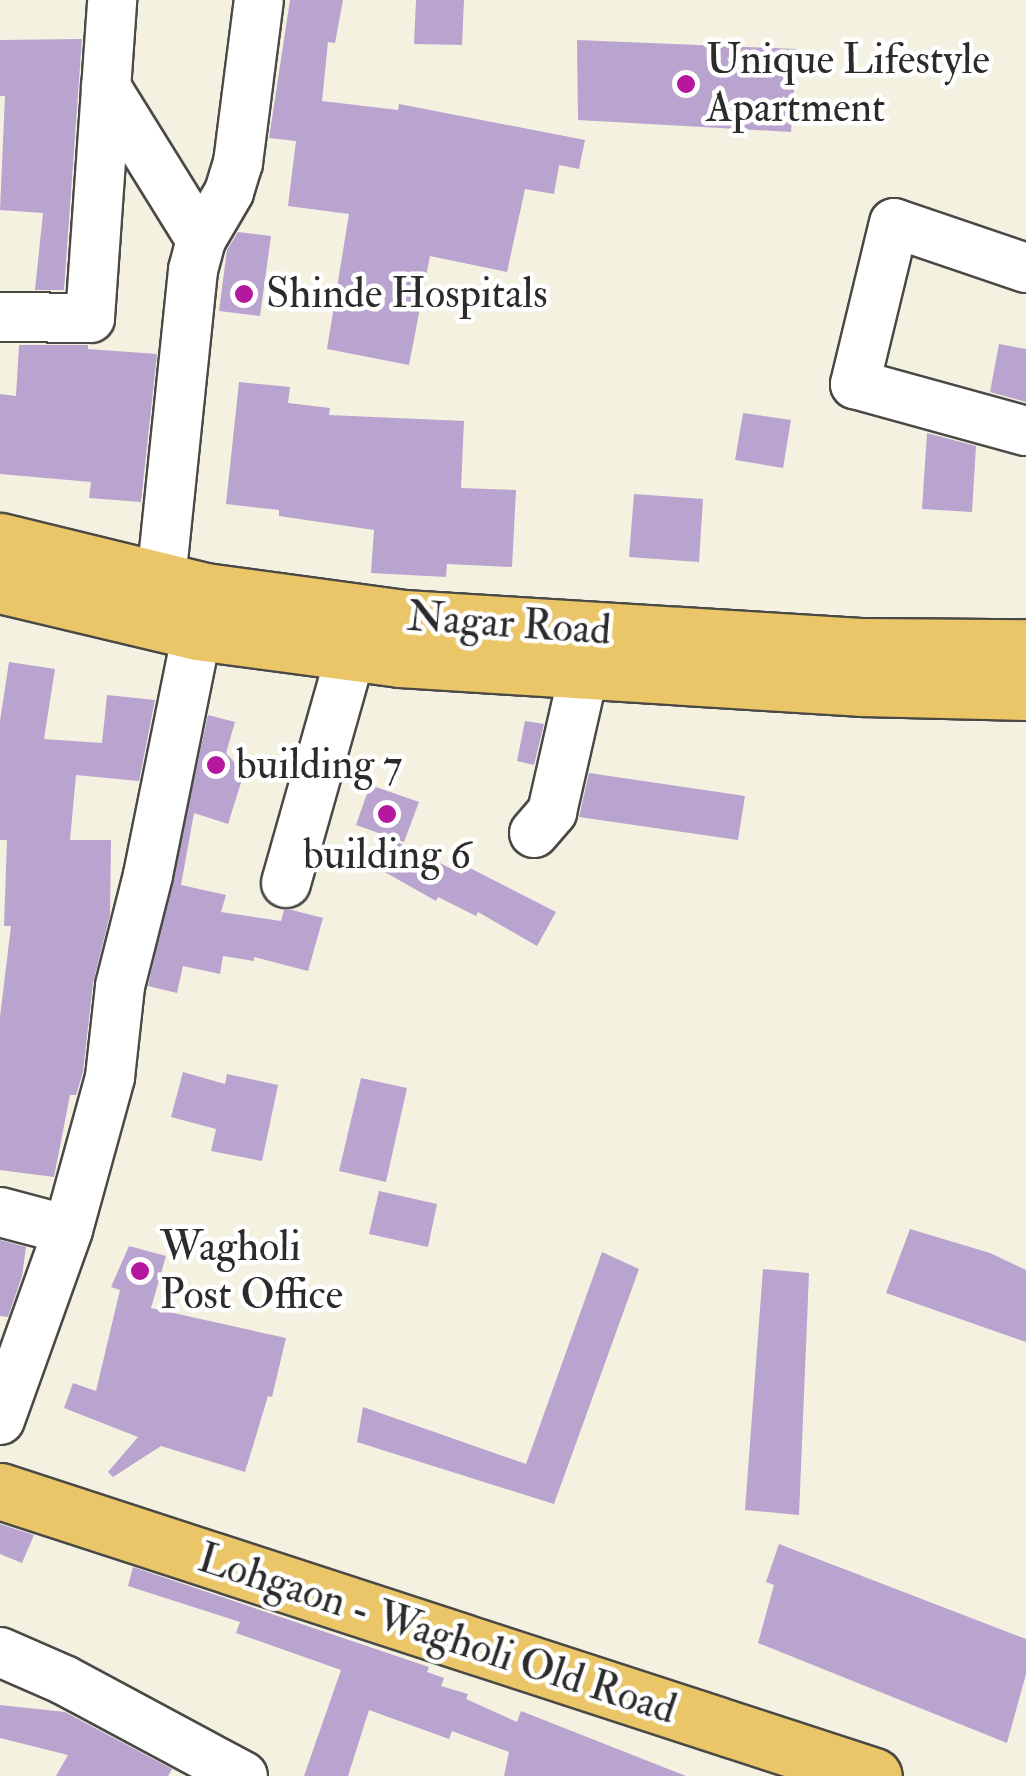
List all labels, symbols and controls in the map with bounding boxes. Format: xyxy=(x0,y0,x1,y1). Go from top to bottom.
place label: Unique Lifestyle Apartment xyxy=(706,35,990,134)
marker: Unique Lifestyle Apartment xyxy=(675,73,697,95)
place label: Shinde Hospitals xyxy=(266,269,548,319)
marker: Shinde Hospitals xyxy=(231,281,257,307)
street label: Nagar Road xyxy=(405,592,613,656)
place label: building 7 xyxy=(236,740,402,790)
marker: building 7 xyxy=(205,754,227,776)
marker: building 6 xyxy=(376,803,398,825)
place label: building 6 xyxy=(303,830,471,880)
place label: Wagholi Post Office xyxy=(160,1222,343,1320)
marker: Wagholi Post Office xyxy=(129,1260,151,1282)
street label: Lohgaon - Wagholi Old Road xyxy=(192,1533,682,1735)

